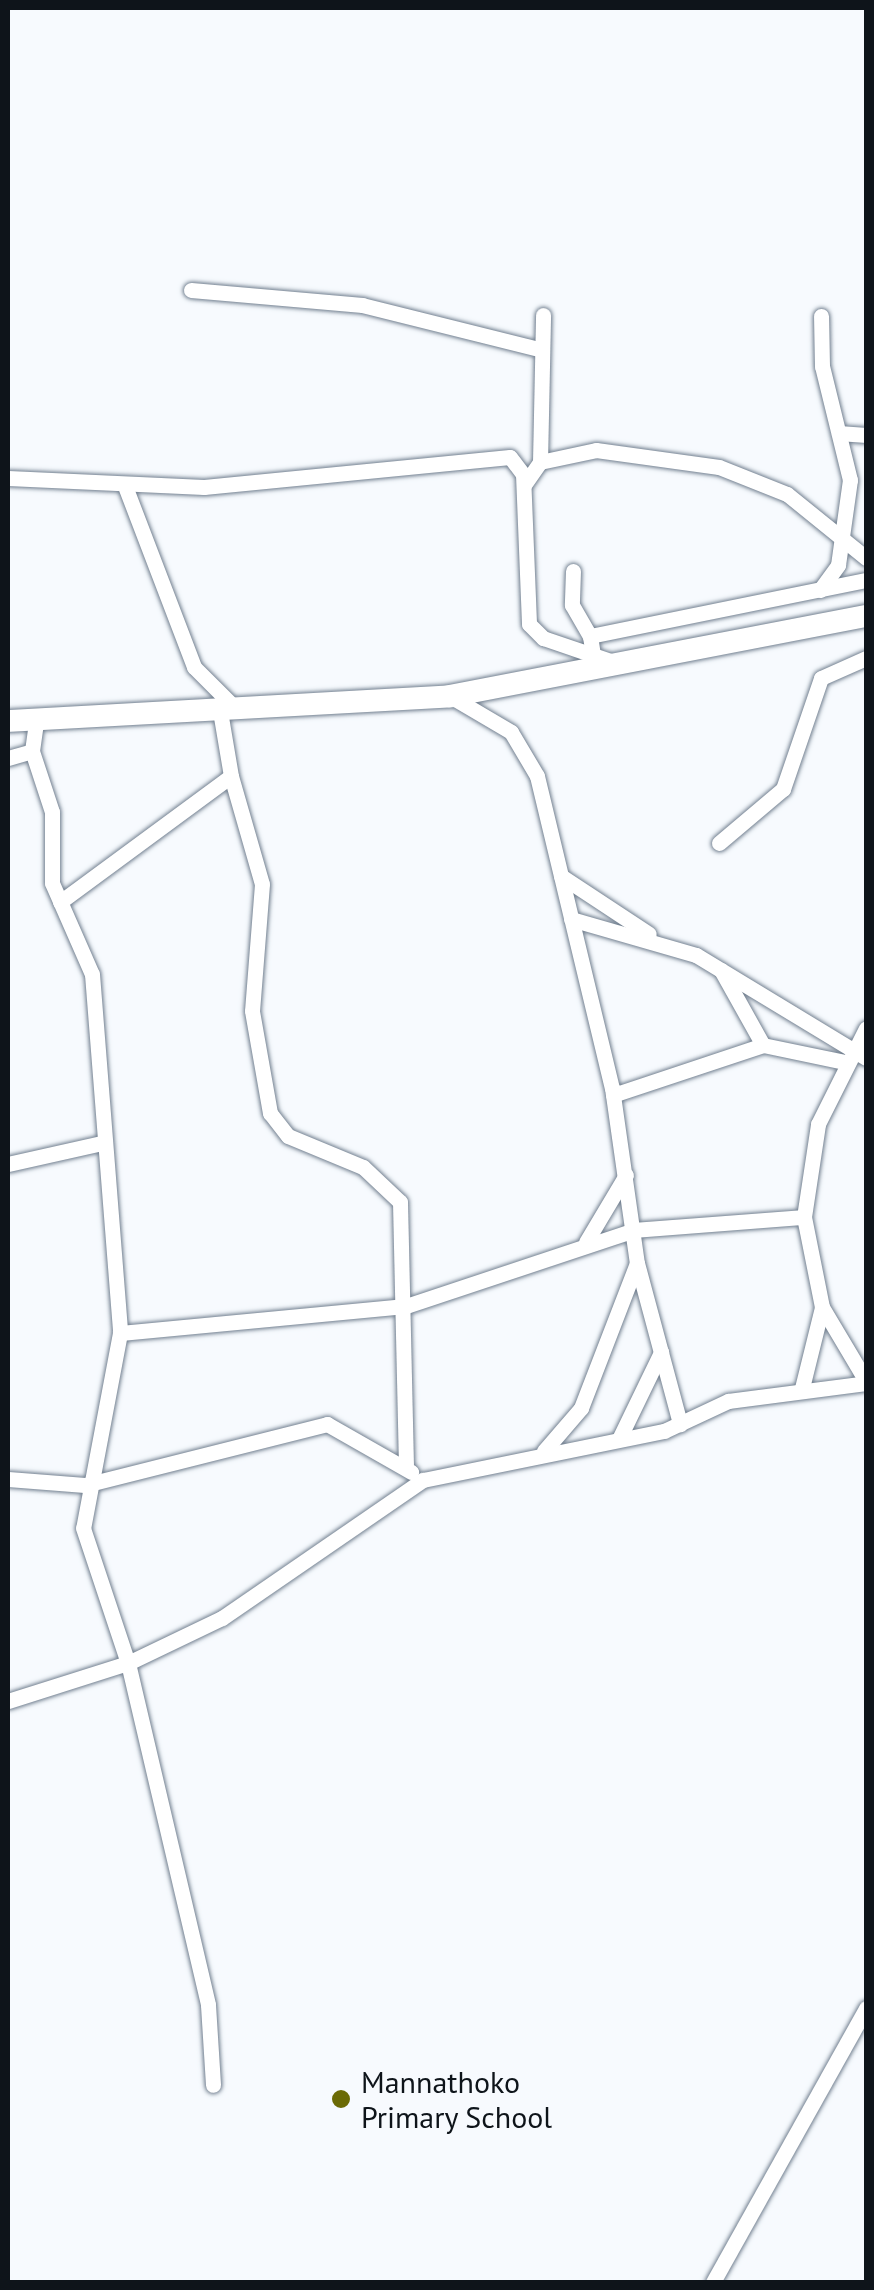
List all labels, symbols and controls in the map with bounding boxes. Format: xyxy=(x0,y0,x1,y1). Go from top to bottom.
place label: Mannathoko Primary School xyxy=(361,2064,553,2134)
marker: Mannathoko Primary School xyxy=(330,2088,352,2110)

